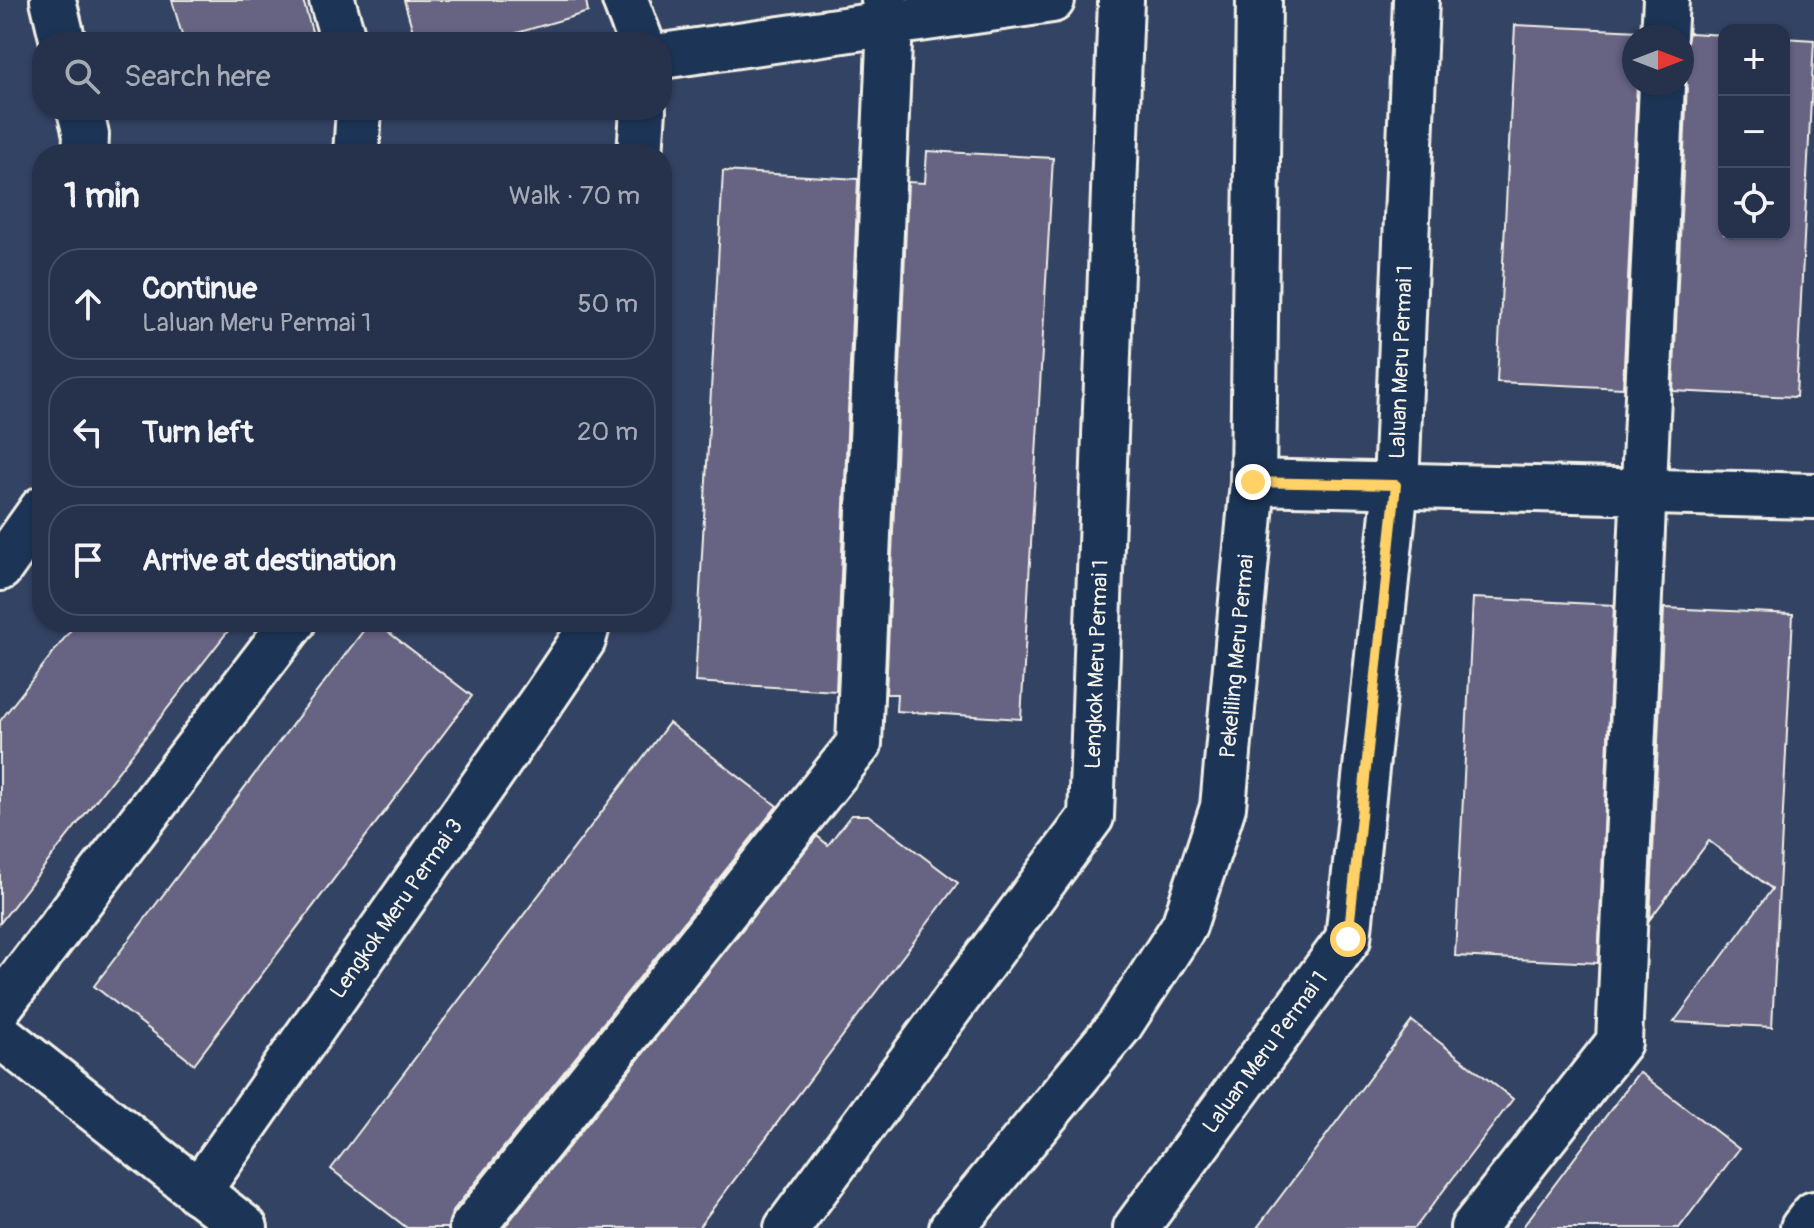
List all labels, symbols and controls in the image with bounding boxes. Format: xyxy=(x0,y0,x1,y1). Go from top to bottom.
north arrow xyxy=(1622,24,1694,96)
map controls xyxy=(1718,24,1790,240)
button: + xyxy=(1718,24,1790,96)
search box xyxy=(32,32,672,120)
icon: search xyxy=(60,54,104,98)
text: Search here xyxy=(124,58,271,95)
button: − xyxy=(1718,96,1790,168)
button: locate xyxy=(1718,168,1790,240)
text: 1 min xyxy=(64,175,140,218)
text: Walk · 70 m xyxy=(509,180,640,212)
street label: Laluan Meru Permai 1 xyxy=(1383,264,1419,460)
text: Continue xyxy=(142,270,257,307)
icon: ahead xyxy=(66,282,110,326)
text: 50 m xyxy=(577,288,638,320)
text: Laluan Meru Permai 1 xyxy=(142,307,371,339)
icon: left xyxy=(66,410,110,454)
text: Turn left xyxy=(142,414,253,451)
text: 20 m xyxy=(577,416,638,448)
route end xyxy=(1235,464,1271,500)
icon: arrive xyxy=(66,538,110,582)
text: Arrive at destination xyxy=(142,542,396,579)
street label: Pekeliling Meru Permai xyxy=(1214,553,1260,759)
street label: Lengkok Meru Permai 1 xyxy=(1079,559,1114,770)
street label: Lengkok Meru Permai 3 xyxy=(324,813,469,1004)
route start xyxy=(1330,921,1366,957)
street label: Laluan Meru Permai 1 xyxy=(1196,966,1334,1139)

